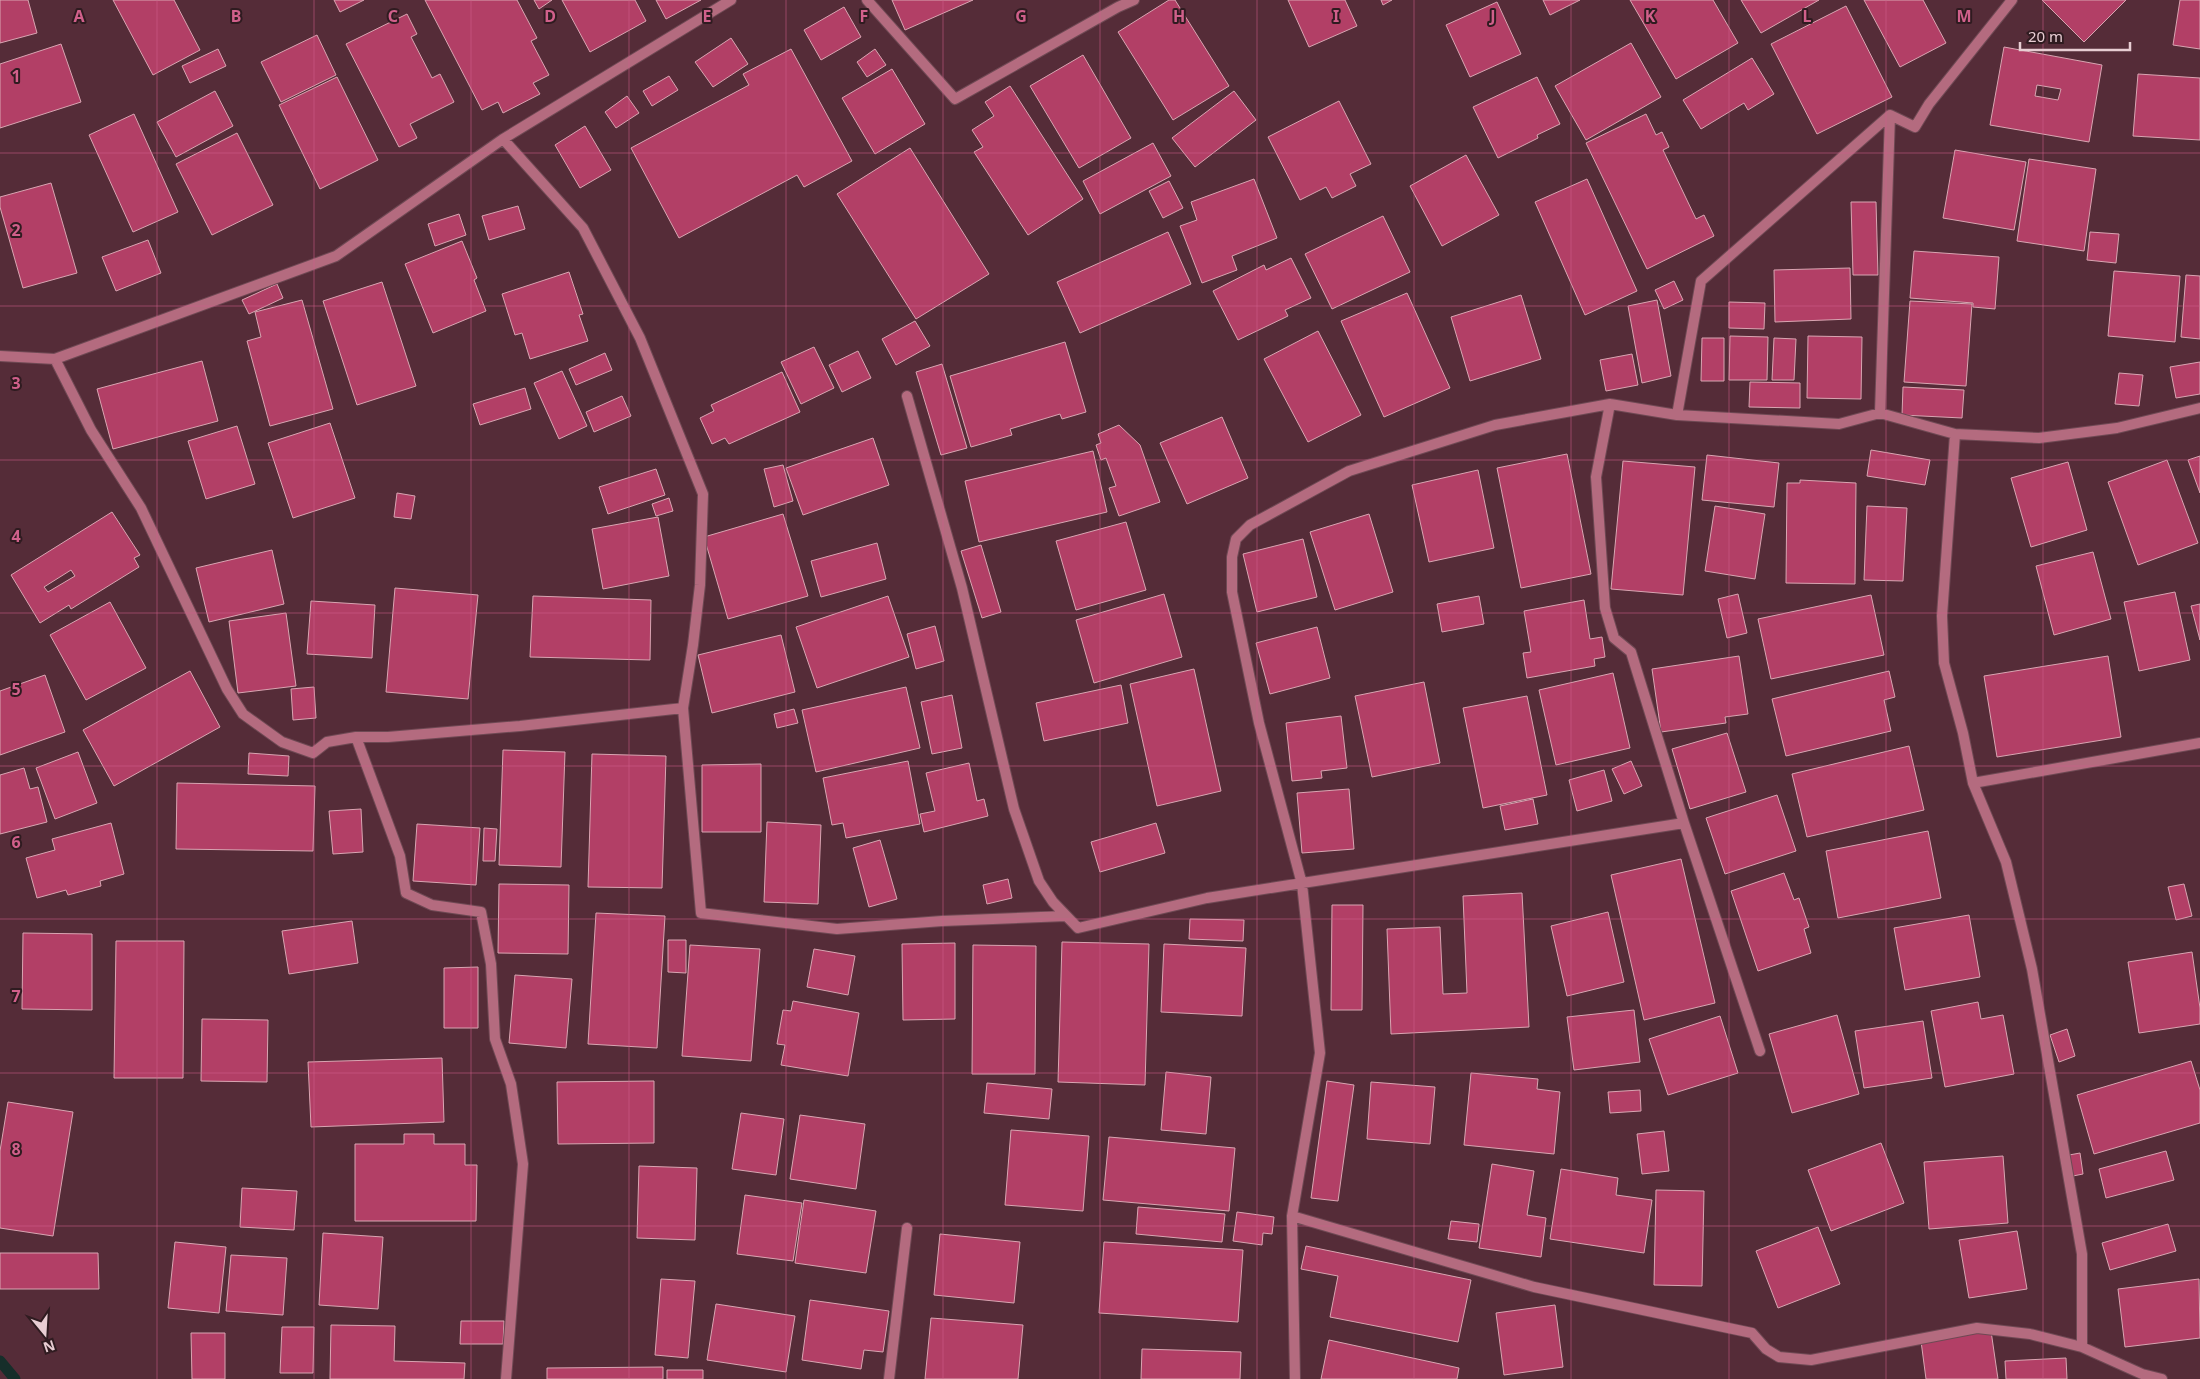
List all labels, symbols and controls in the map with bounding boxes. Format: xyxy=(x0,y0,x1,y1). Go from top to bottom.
text: A xyxy=(73,5,85,27)
text: B xyxy=(231,5,241,27)
text: C xyxy=(388,5,398,27)
text: D xyxy=(544,5,556,27)
text: E xyxy=(703,5,712,27)
text: F xyxy=(860,5,868,27)
text: G xyxy=(1015,5,1027,27)
text: H xyxy=(1173,5,1185,27)
text: I xyxy=(1333,5,1339,27)
text: J xyxy=(1488,5,1496,27)
text: K xyxy=(1645,5,1656,27)
text: L xyxy=(1803,5,1812,27)
text: M xyxy=(1956,5,1972,27)
scale bar xyxy=(2020,20,2130,52)
text: 20 m xyxy=(2028,26,2063,46)
text: 1 xyxy=(11,65,21,87)
text: 2 xyxy=(11,219,21,241)
text: 3 xyxy=(11,372,21,394)
text: 4 xyxy=(11,525,21,547)
text: 5 xyxy=(11,678,21,700)
text: 6 xyxy=(11,831,21,853)
text: 7 xyxy=(11,985,21,1007)
text: 8 xyxy=(11,1138,21,1160)
north arrow xyxy=(20,1309,70,1359)
text: N xyxy=(41,1336,58,1358)

